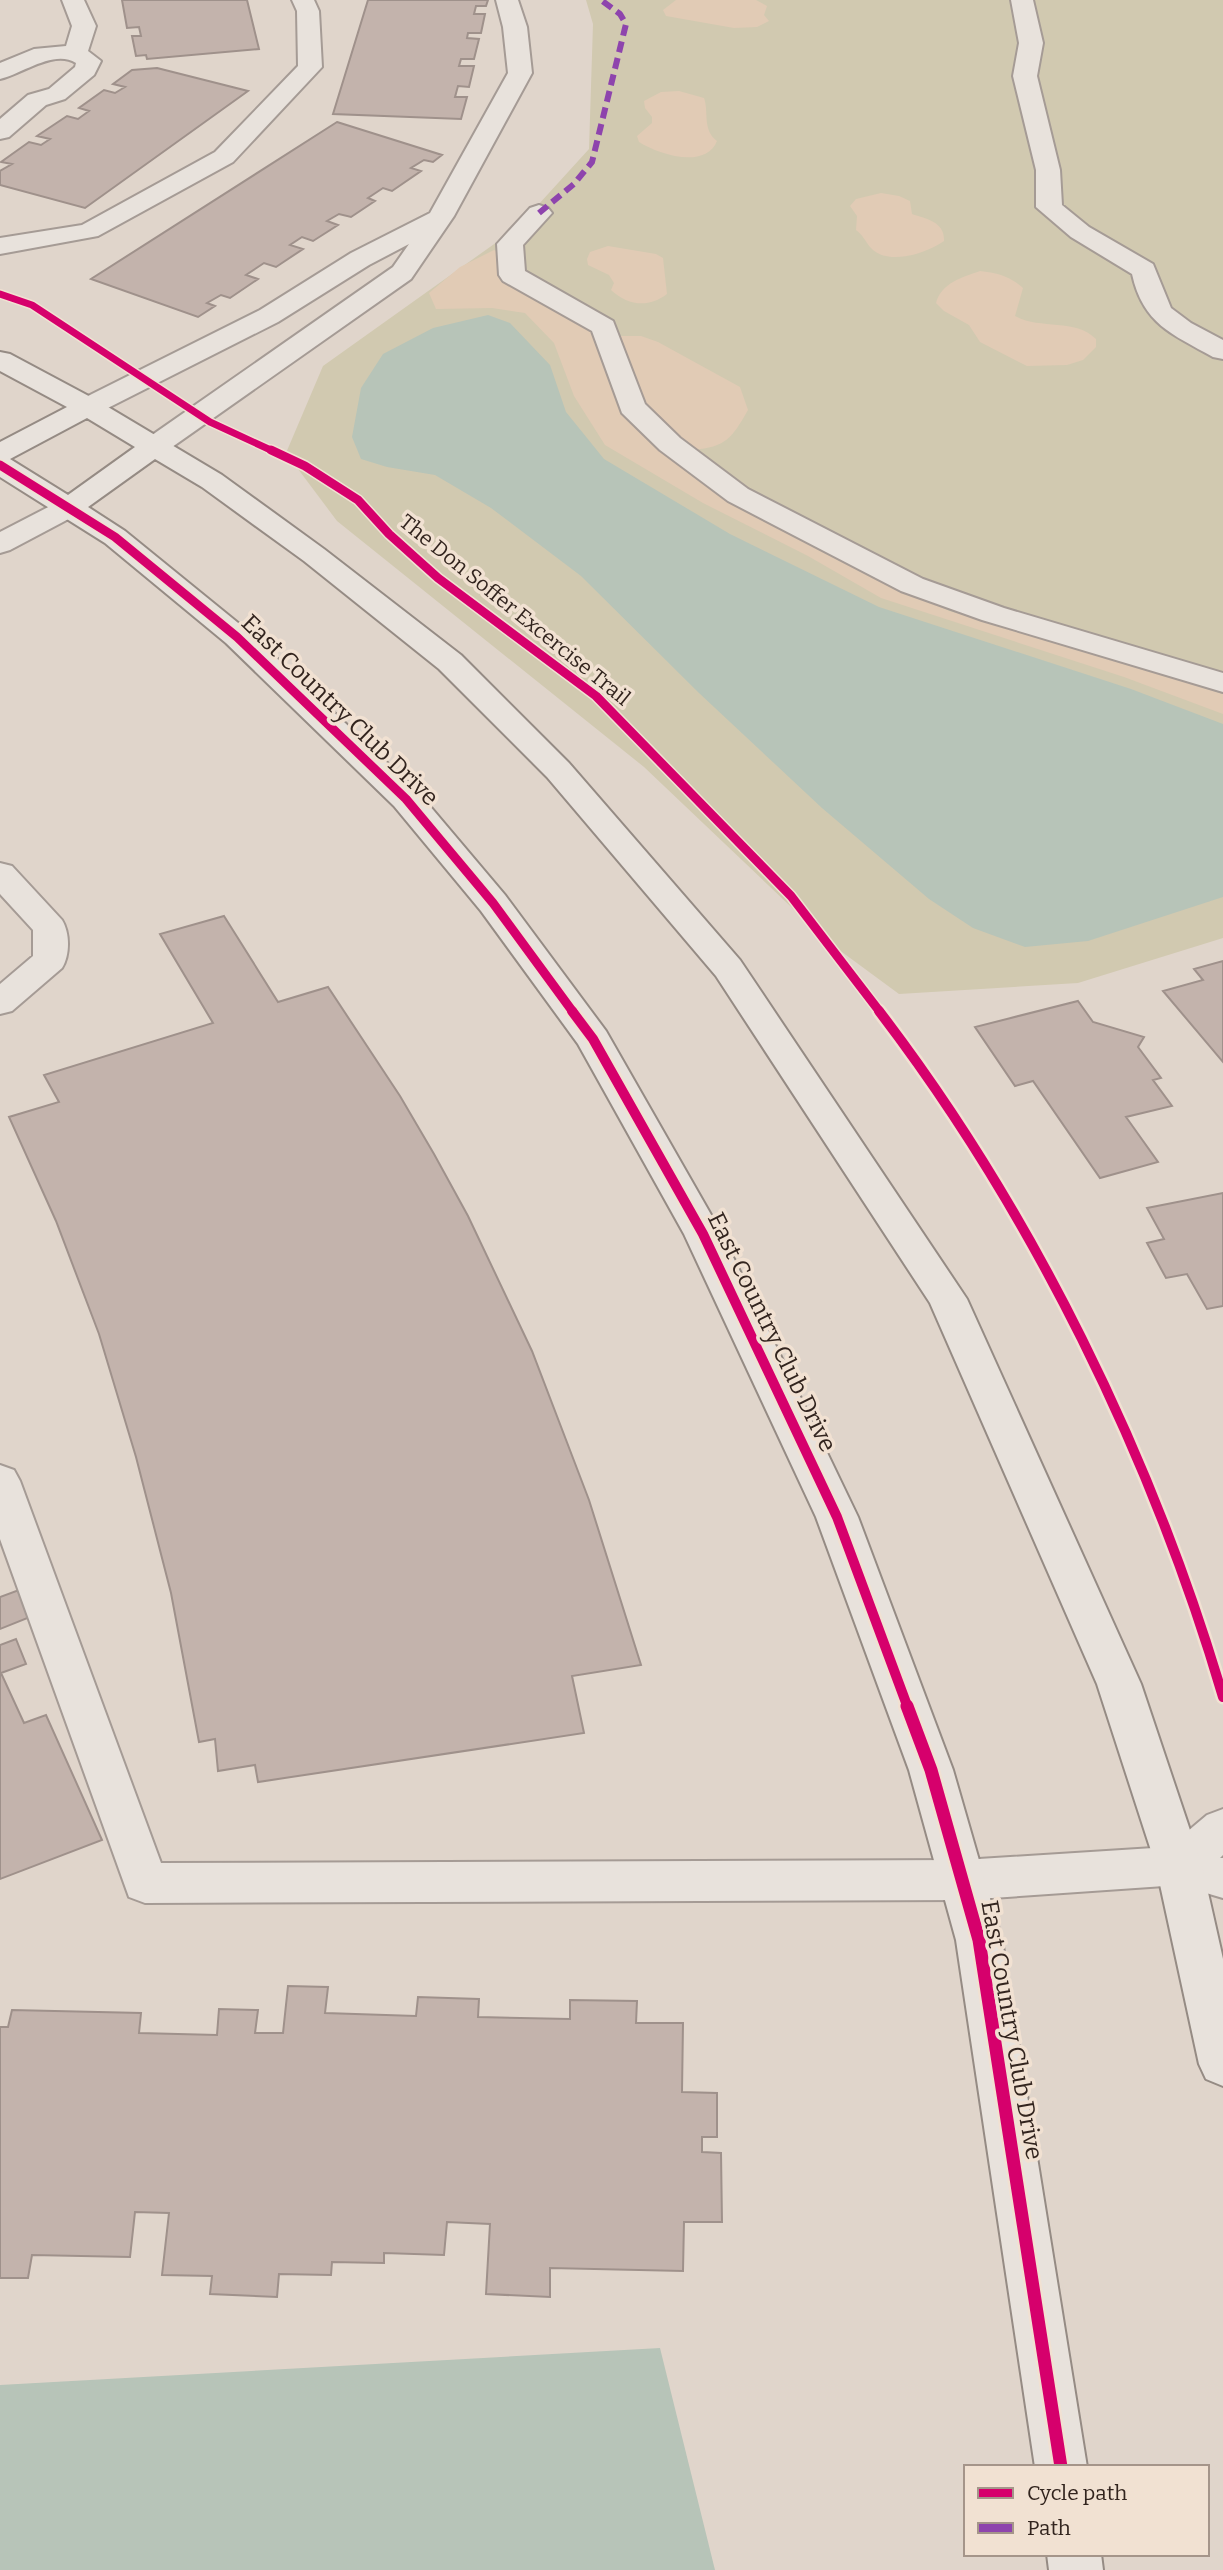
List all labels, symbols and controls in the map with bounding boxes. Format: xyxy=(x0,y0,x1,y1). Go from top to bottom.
street label: The Don Soffer Excercise Trail xyxy=(394,509,636,711)
street label: East Country Club Drive xyxy=(236,609,444,811)
street label: East Country Club Drive xyxy=(702,1208,842,1456)
street label: East Country Club Drive xyxy=(975,1898,1049,2162)
legend xyxy=(964,2465,1209,2556)
text: Cycle path xyxy=(1027,2480,1127,2506)
text: Path xyxy=(1027,2515,1071,2541)

